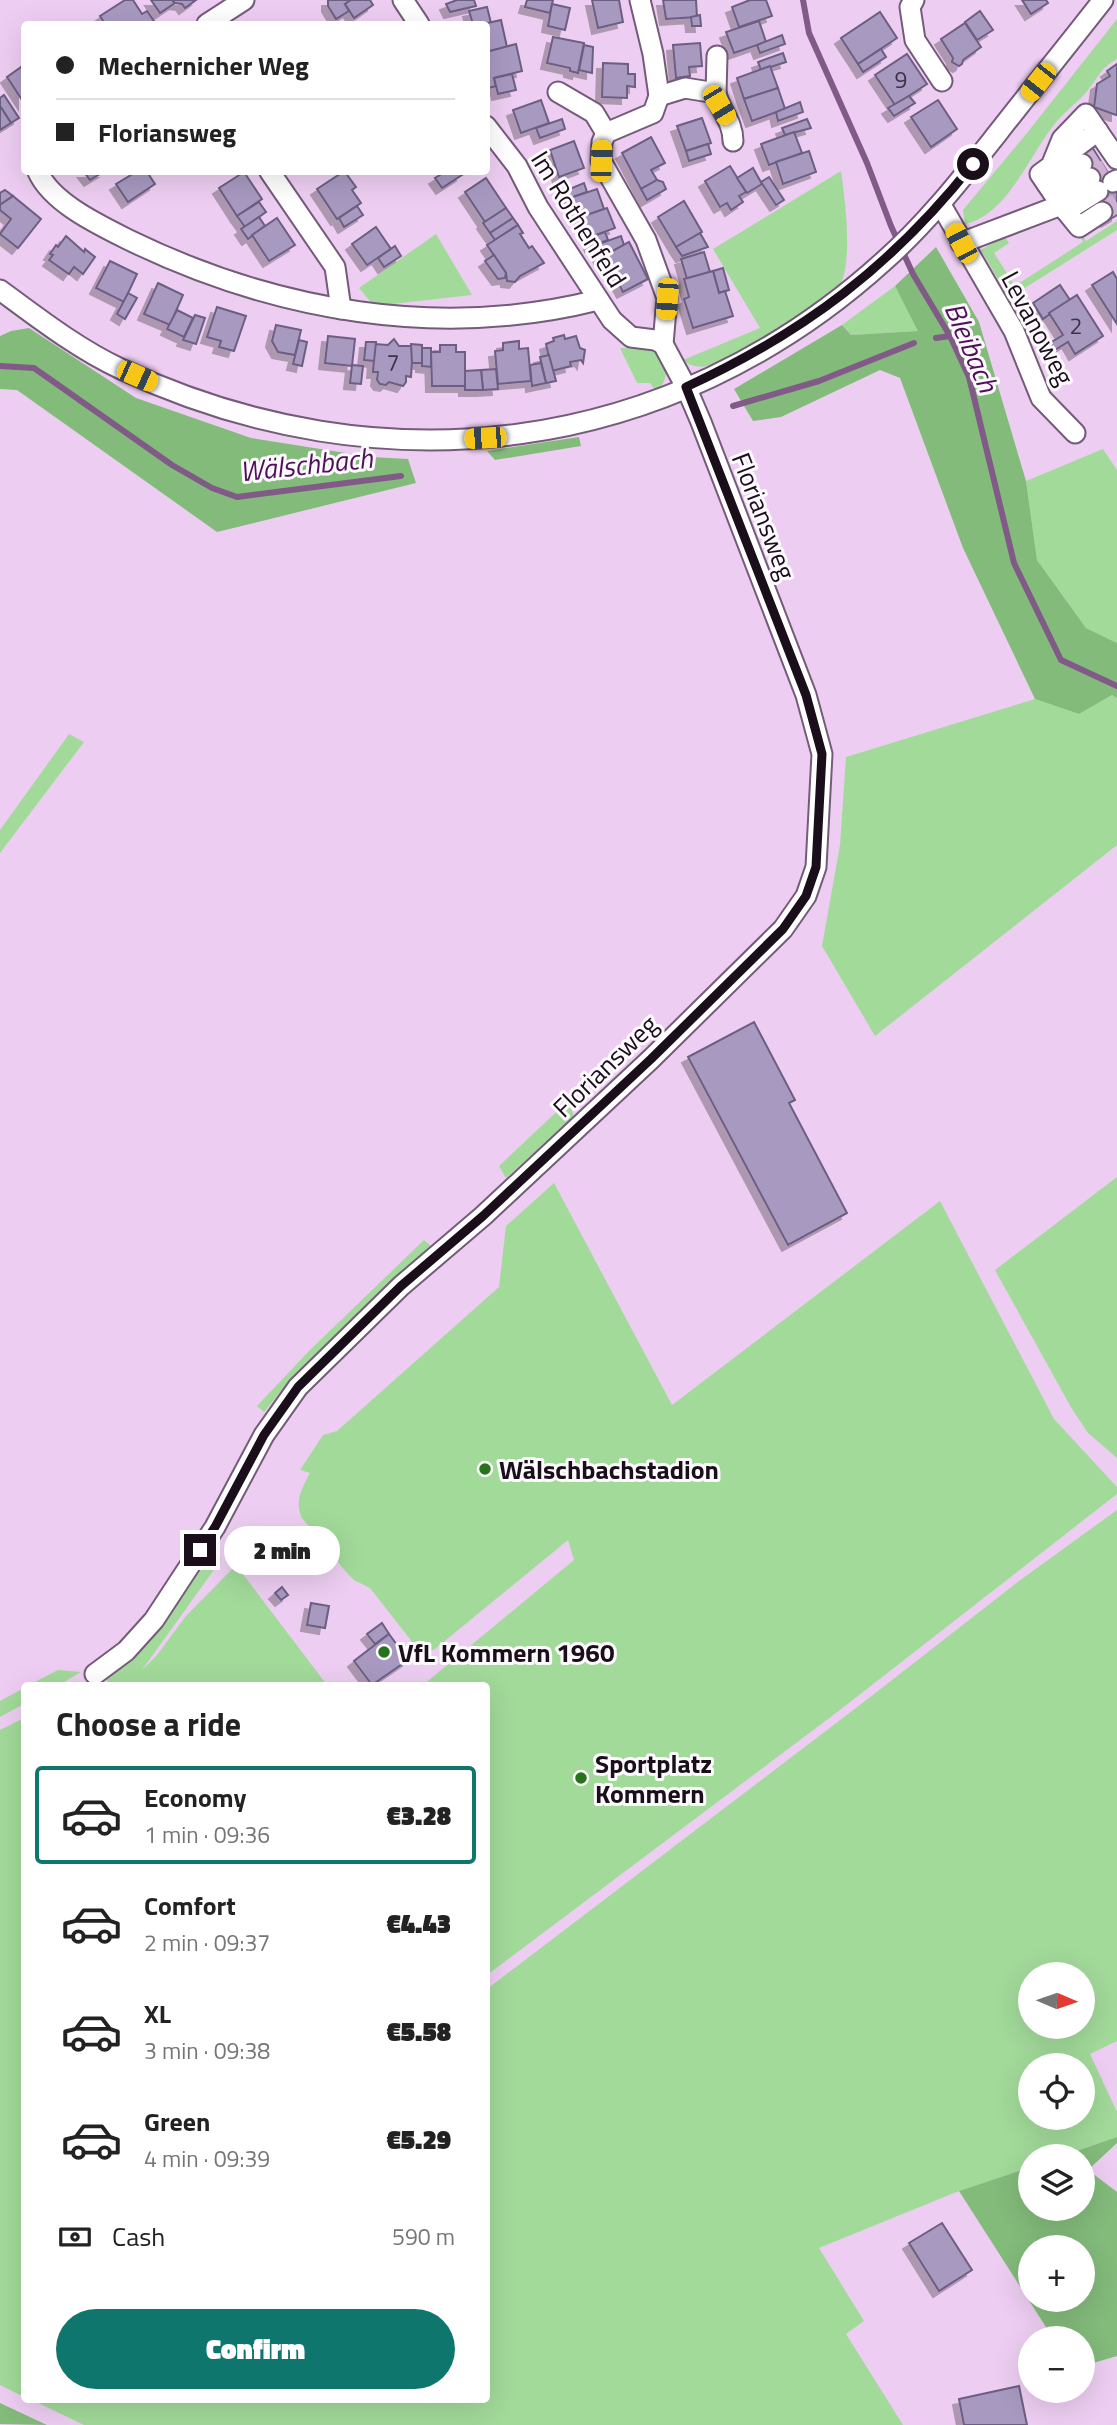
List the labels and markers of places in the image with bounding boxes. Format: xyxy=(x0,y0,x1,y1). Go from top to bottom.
place label: Wälschbachstadion xyxy=(499,1450,719,1489)
marker: Wälschbachstadion xyxy=(477,1461,493,1477)
place label: VfL Kommern 1960 xyxy=(398,1633,614,1672)
marker: VfL Kommern 1960 xyxy=(376,1644,392,1660)
place label: Sportplatz Kommern xyxy=(595,1744,712,1813)
marker: Sportplatz Kommern xyxy=(573,1770,589,1786)

